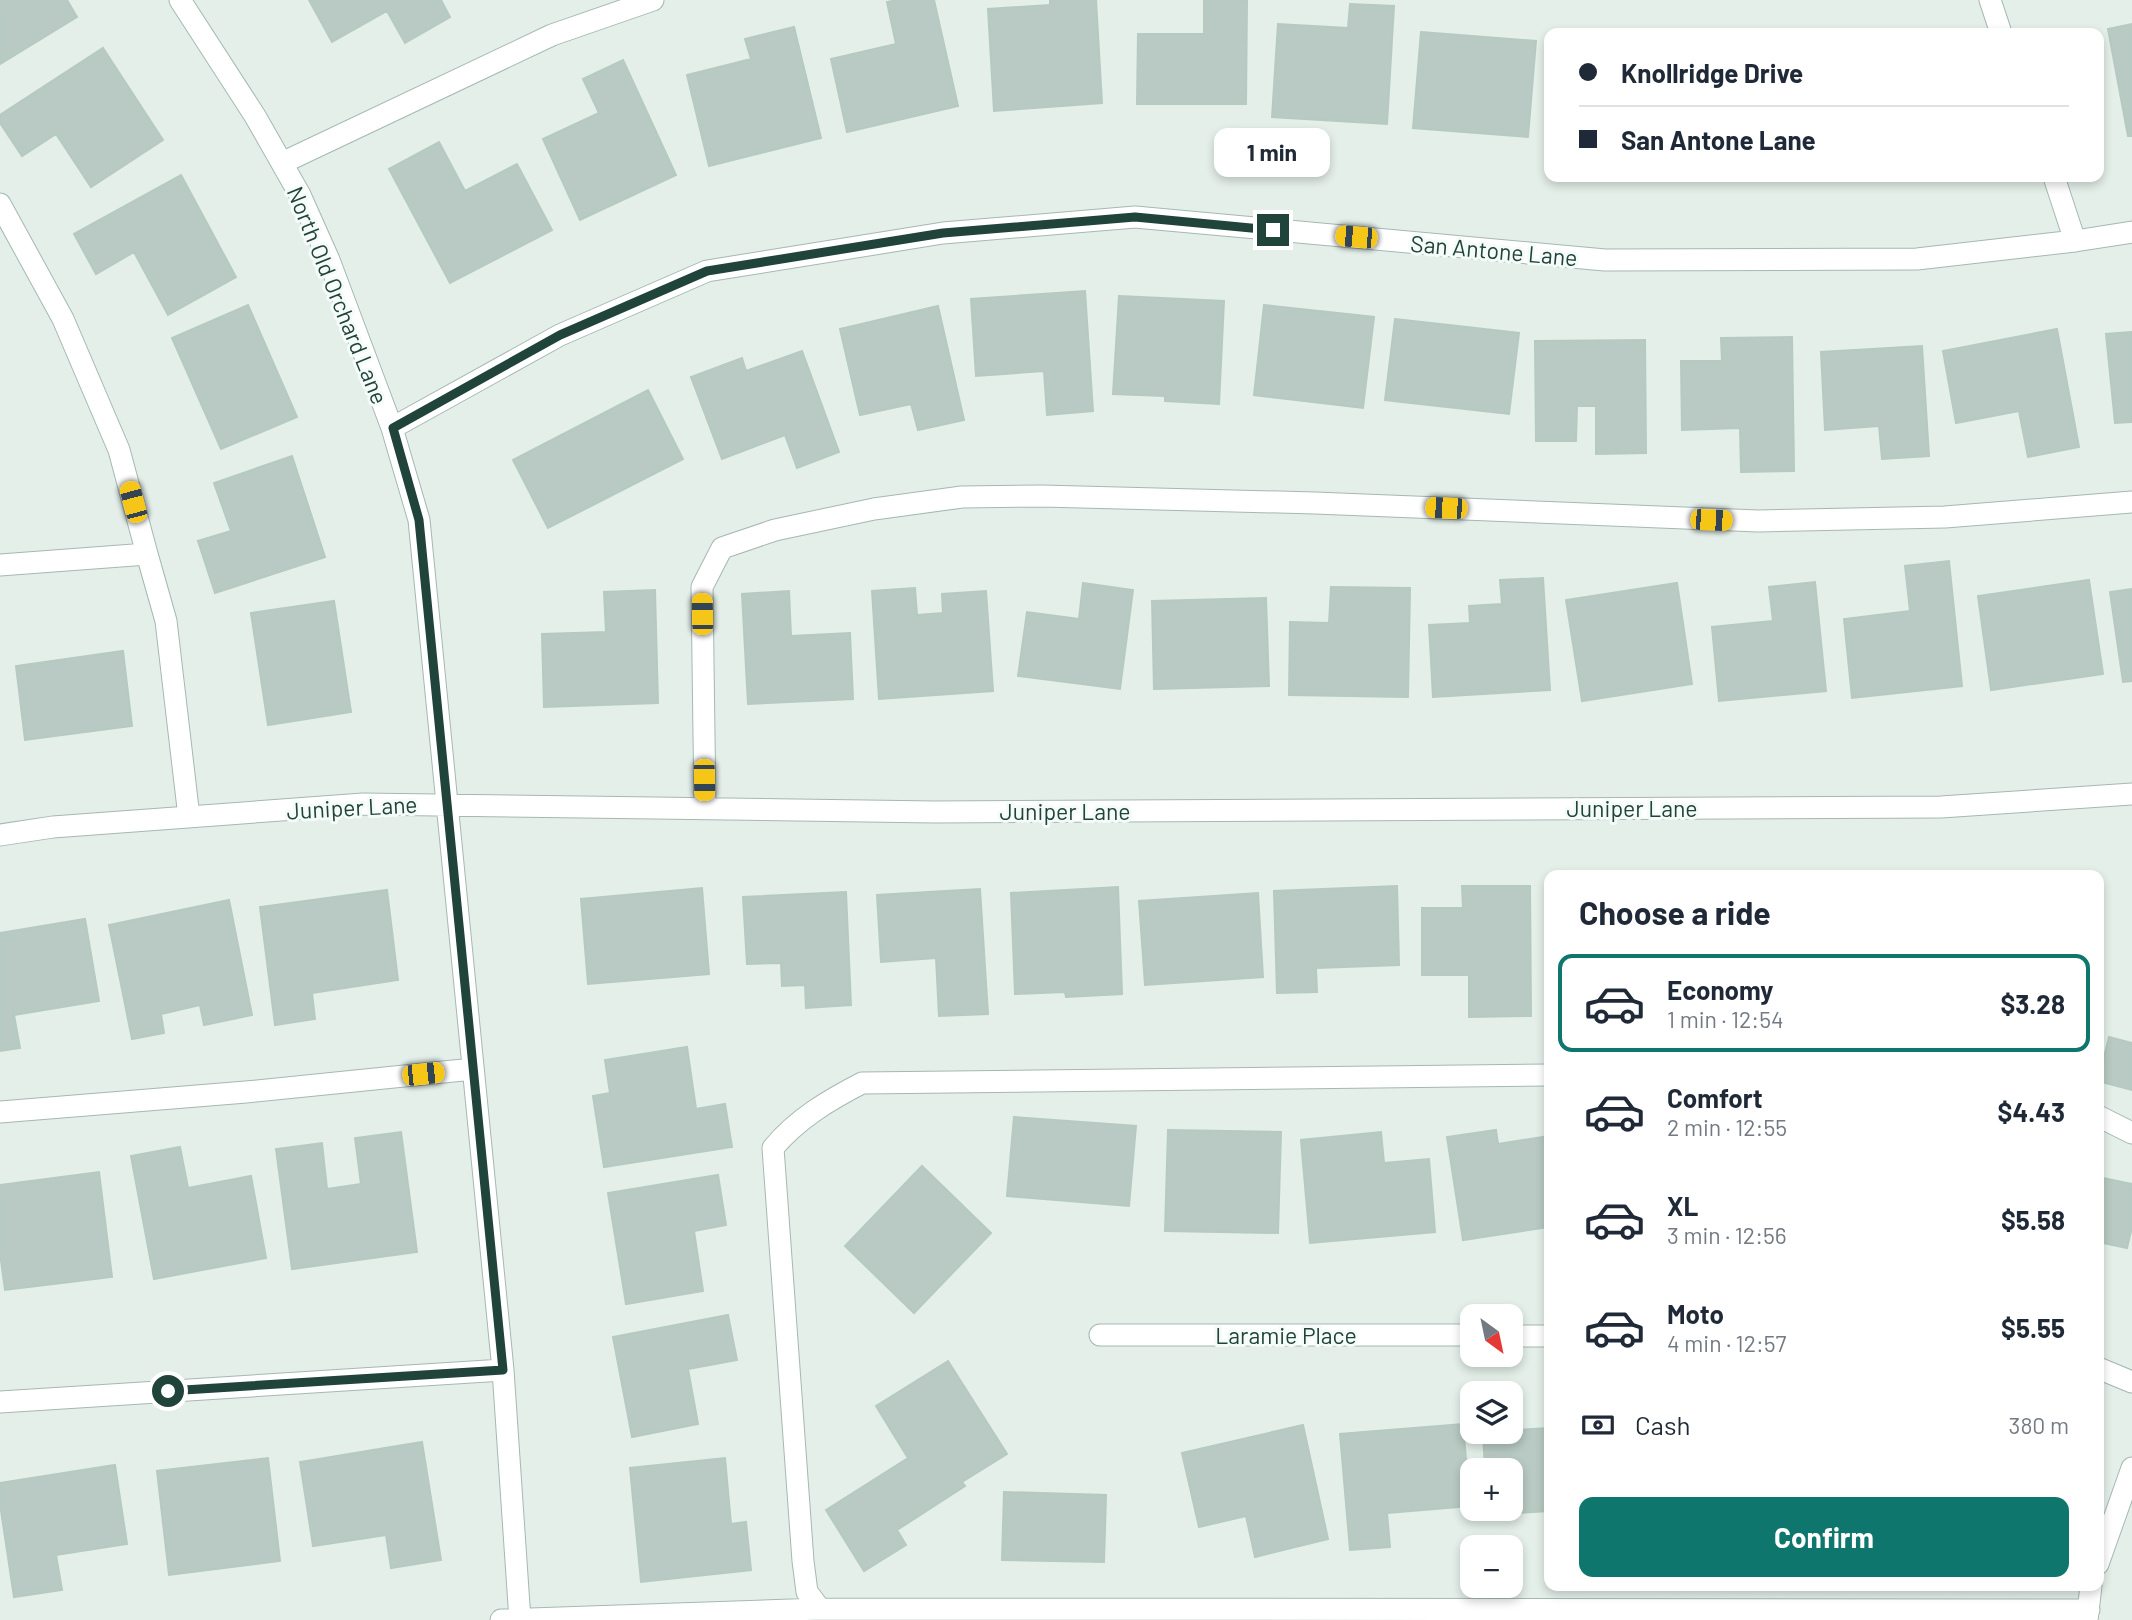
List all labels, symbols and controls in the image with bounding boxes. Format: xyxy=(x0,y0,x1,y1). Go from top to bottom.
text: Knollridge Drive xyxy=(1621,57,1803,88)
text: San Antone Lane xyxy=(1621,124,1816,155)
callout: 1 min xyxy=(1215,128,1331,177)
text: 1 min xyxy=(1247,138,1297,166)
street label: North Old Orchard Lane xyxy=(282,182,394,408)
route end xyxy=(1257,214,1289,246)
car xyxy=(1335,225,1378,249)
street label: San Antone Lane xyxy=(1409,229,1579,271)
car xyxy=(118,479,149,525)
car xyxy=(1425,497,1468,519)
car xyxy=(1690,509,1733,531)
car xyxy=(692,593,713,635)
car xyxy=(694,759,715,801)
street label: Juniper Lane xyxy=(286,790,418,824)
street label: Juniper Lane xyxy=(1567,794,1697,822)
street label: Juniper Lane xyxy=(1000,797,1130,825)
text: Choose a ride xyxy=(1579,893,1771,931)
icon: car xyxy=(1583,972,1646,1035)
text: Economy xyxy=(1667,974,1773,1005)
text: $3.28 xyxy=(2000,988,2065,1019)
text: 1 min · 12:54 xyxy=(1667,1005,1784,1033)
car xyxy=(402,1061,445,1087)
icon: car xyxy=(1583,1080,1646,1143)
text: Comfort xyxy=(1667,1082,1763,1113)
text: $4.43 xyxy=(1998,1096,2065,1127)
text: 2 min · 12:55 xyxy=(1667,1113,1787,1141)
icon: car xyxy=(1583,1188,1646,1251)
text: XL xyxy=(1667,1190,1698,1221)
text: $5.58 xyxy=(2001,1204,2065,1235)
text: 3 min · 12:56 xyxy=(1667,1221,1787,1249)
icon: car xyxy=(1583,1296,1646,1359)
text: Moto xyxy=(1667,1298,1724,1329)
north arrow xyxy=(1460,1304,1522,1367)
map controls xyxy=(1460,1304,1523,1598)
text: $5.55 xyxy=(2001,1312,2065,1343)
street label: Laramie Place xyxy=(1215,1321,1357,1349)
text: 4 min · 12:57 xyxy=(1667,1329,1786,1357)
route start xyxy=(152,1375,184,1407)
button: layers xyxy=(1460,1381,1523,1444)
icon: cash xyxy=(1579,1406,1617,1444)
text: Cash xyxy=(1635,1409,1690,1440)
text: 380 m xyxy=(2009,1411,2069,1439)
button: + xyxy=(1460,1458,1523,1521)
button: Confirm xyxy=(1579,1497,2069,1577)
button: − xyxy=(1460,1535,1523,1598)

